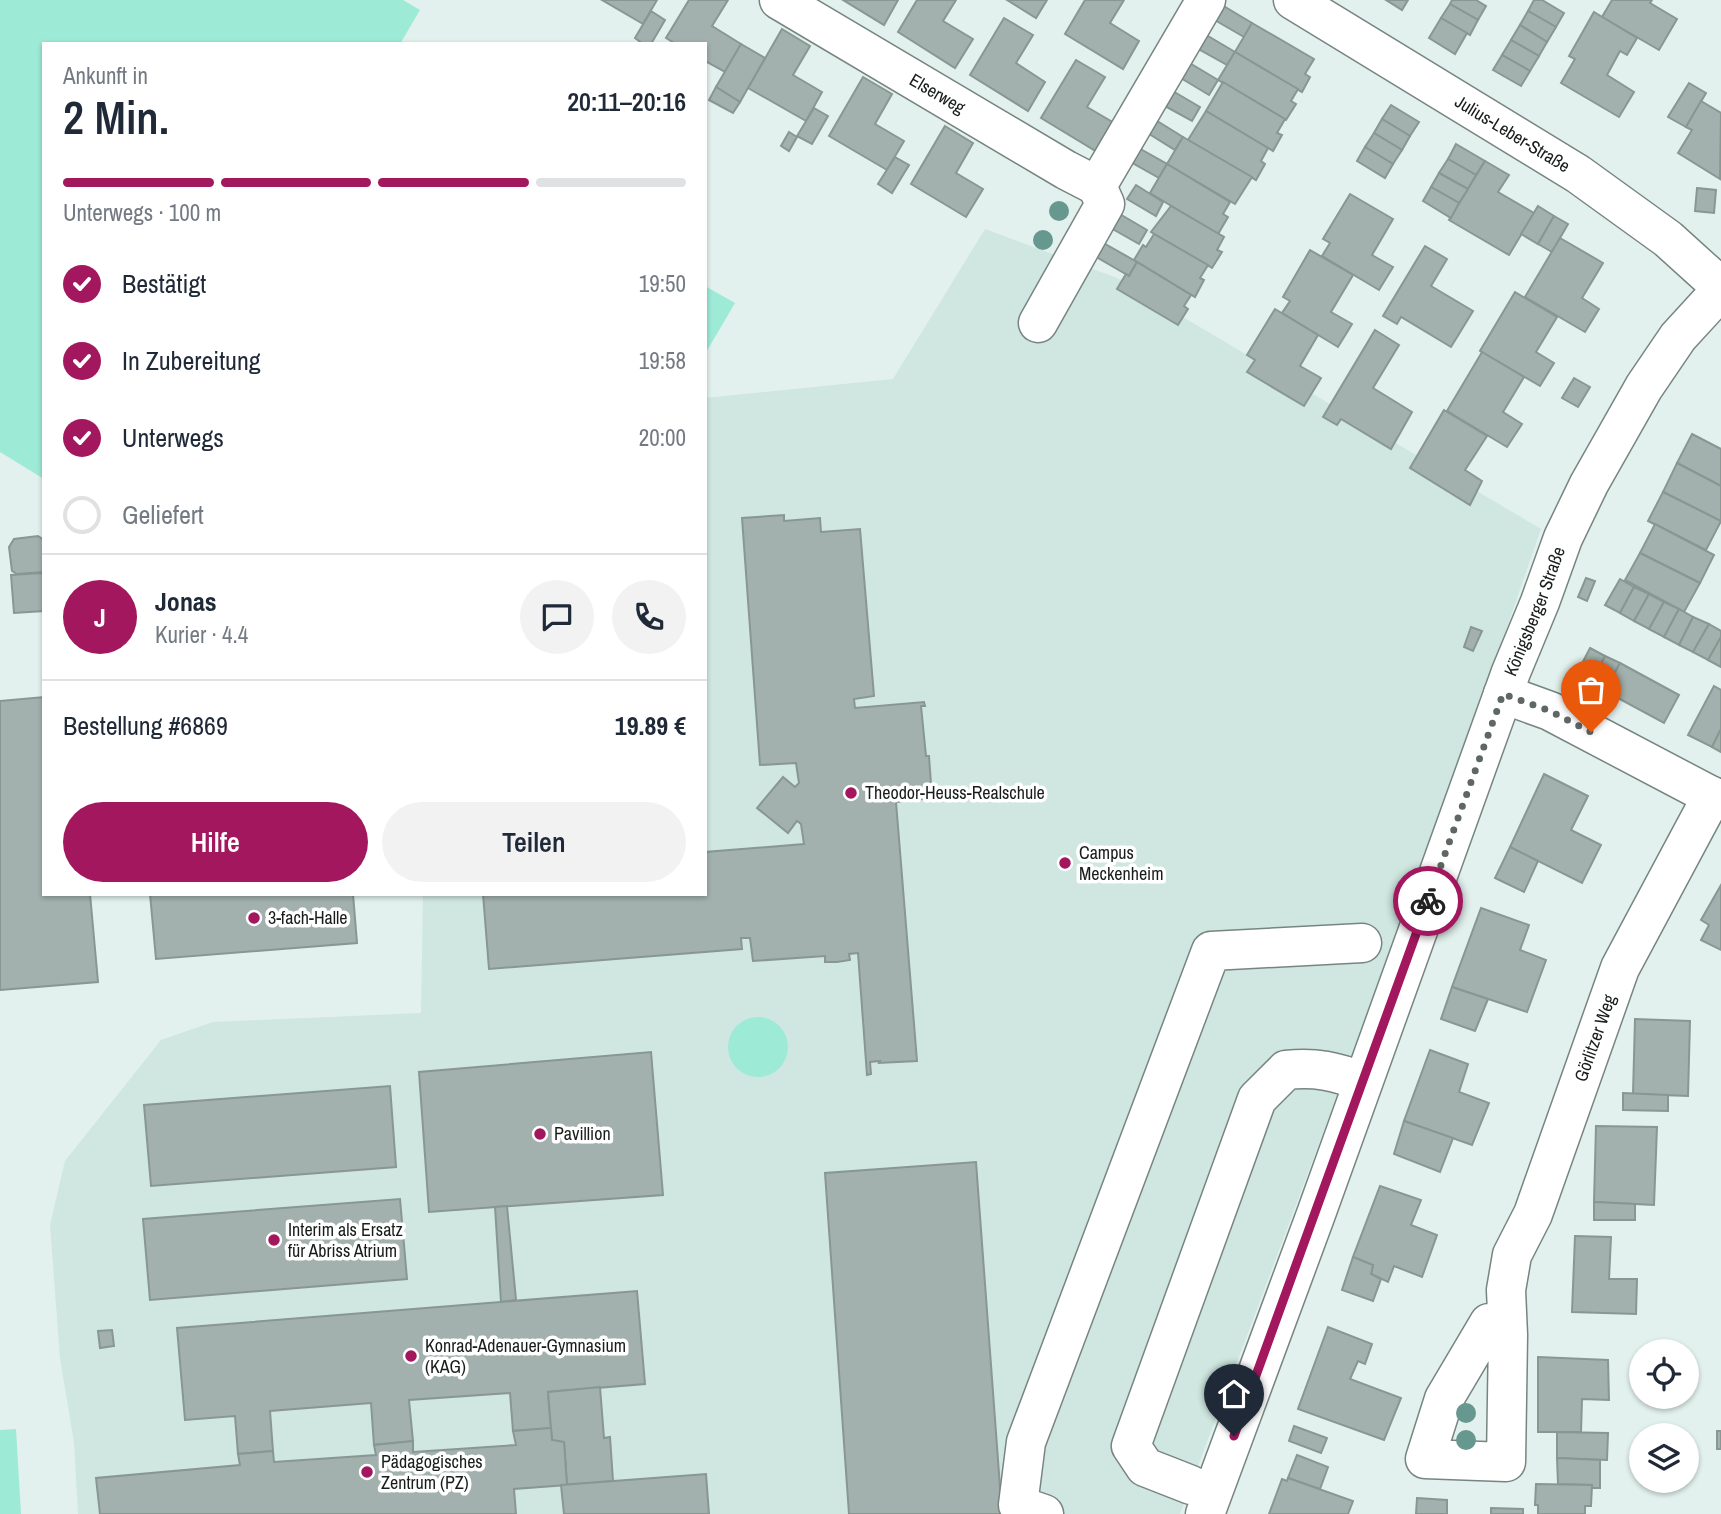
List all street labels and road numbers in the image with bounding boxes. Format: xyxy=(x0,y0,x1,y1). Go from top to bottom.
street label: Elserweg xyxy=(905,67,971,120)
street label: Julius-Leber-Straße xyxy=(1450,89,1575,178)
street label: Königsberger Straße xyxy=(1498,543,1571,680)
street label: Görlitzer Weg xyxy=(1568,990,1622,1085)

